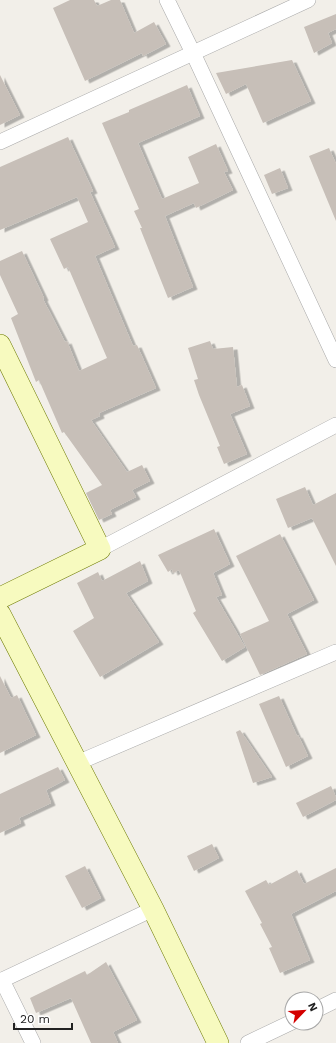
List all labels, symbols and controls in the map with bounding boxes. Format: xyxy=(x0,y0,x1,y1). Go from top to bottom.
north arrow xyxy=(284,991,324,1031)
text: N xyxy=(305,1001,320,1013)
scale bar xyxy=(14,1005,72,1031)
text: 20 m xyxy=(20,1012,50,1026)

